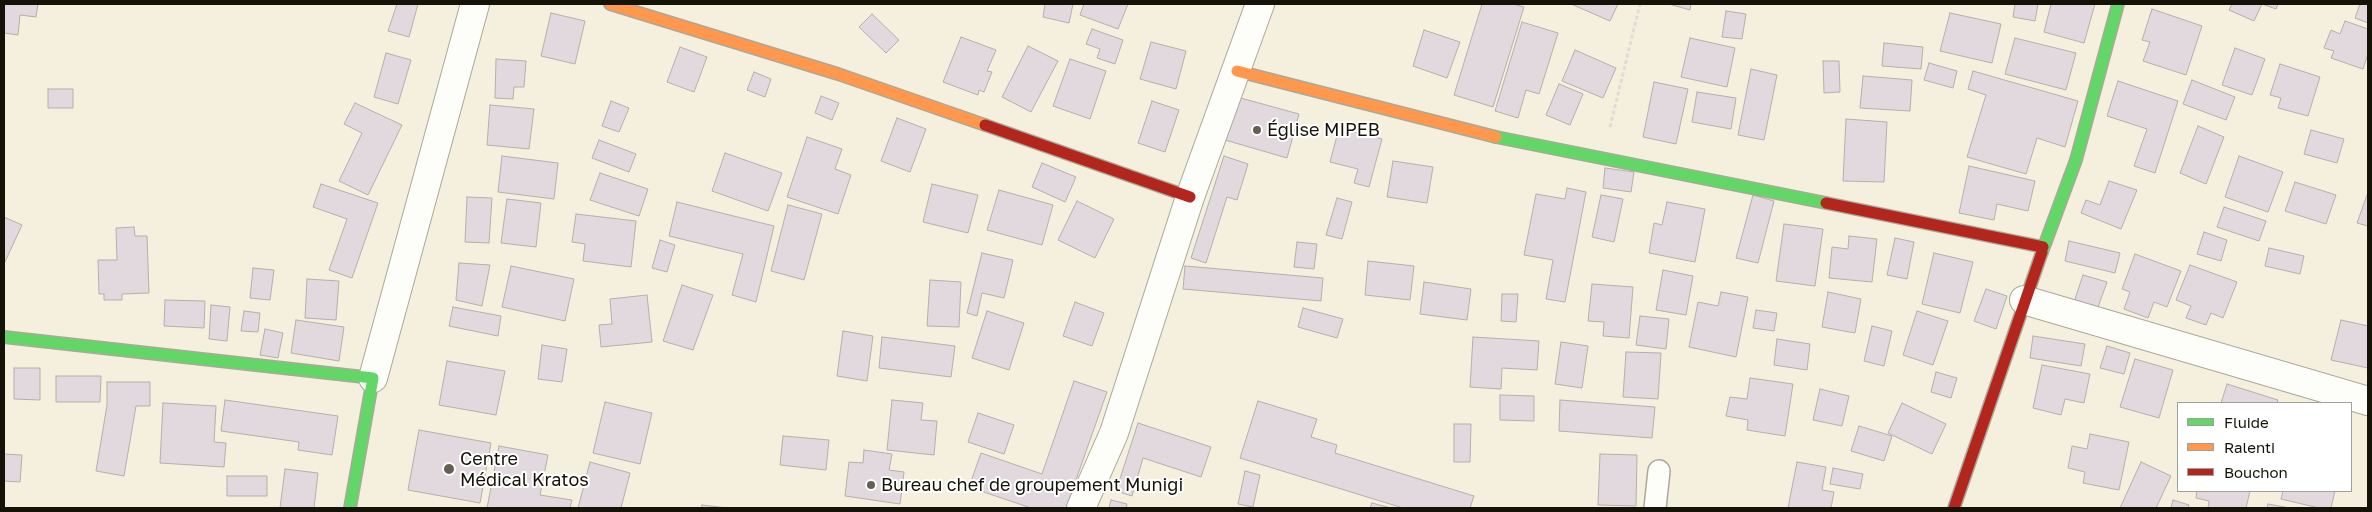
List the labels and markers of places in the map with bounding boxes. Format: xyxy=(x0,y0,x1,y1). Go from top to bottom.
place label: Église MIPEB xyxy=(1267,119,1380,141)
marker: Église MIPEB xyxy=(1251,124,1263,136)
place label: Centre Médical Kratos xyxy=(460,448,589,490)
marker: Centre Médical Kratos xyxy=(442,462,456,476)
place label: Bureau chef de groupement Munigi xyxy=(881,474,1183,496)
marker: Bureau chef de groupement Munigi xyxy=(865,479,877,491)

